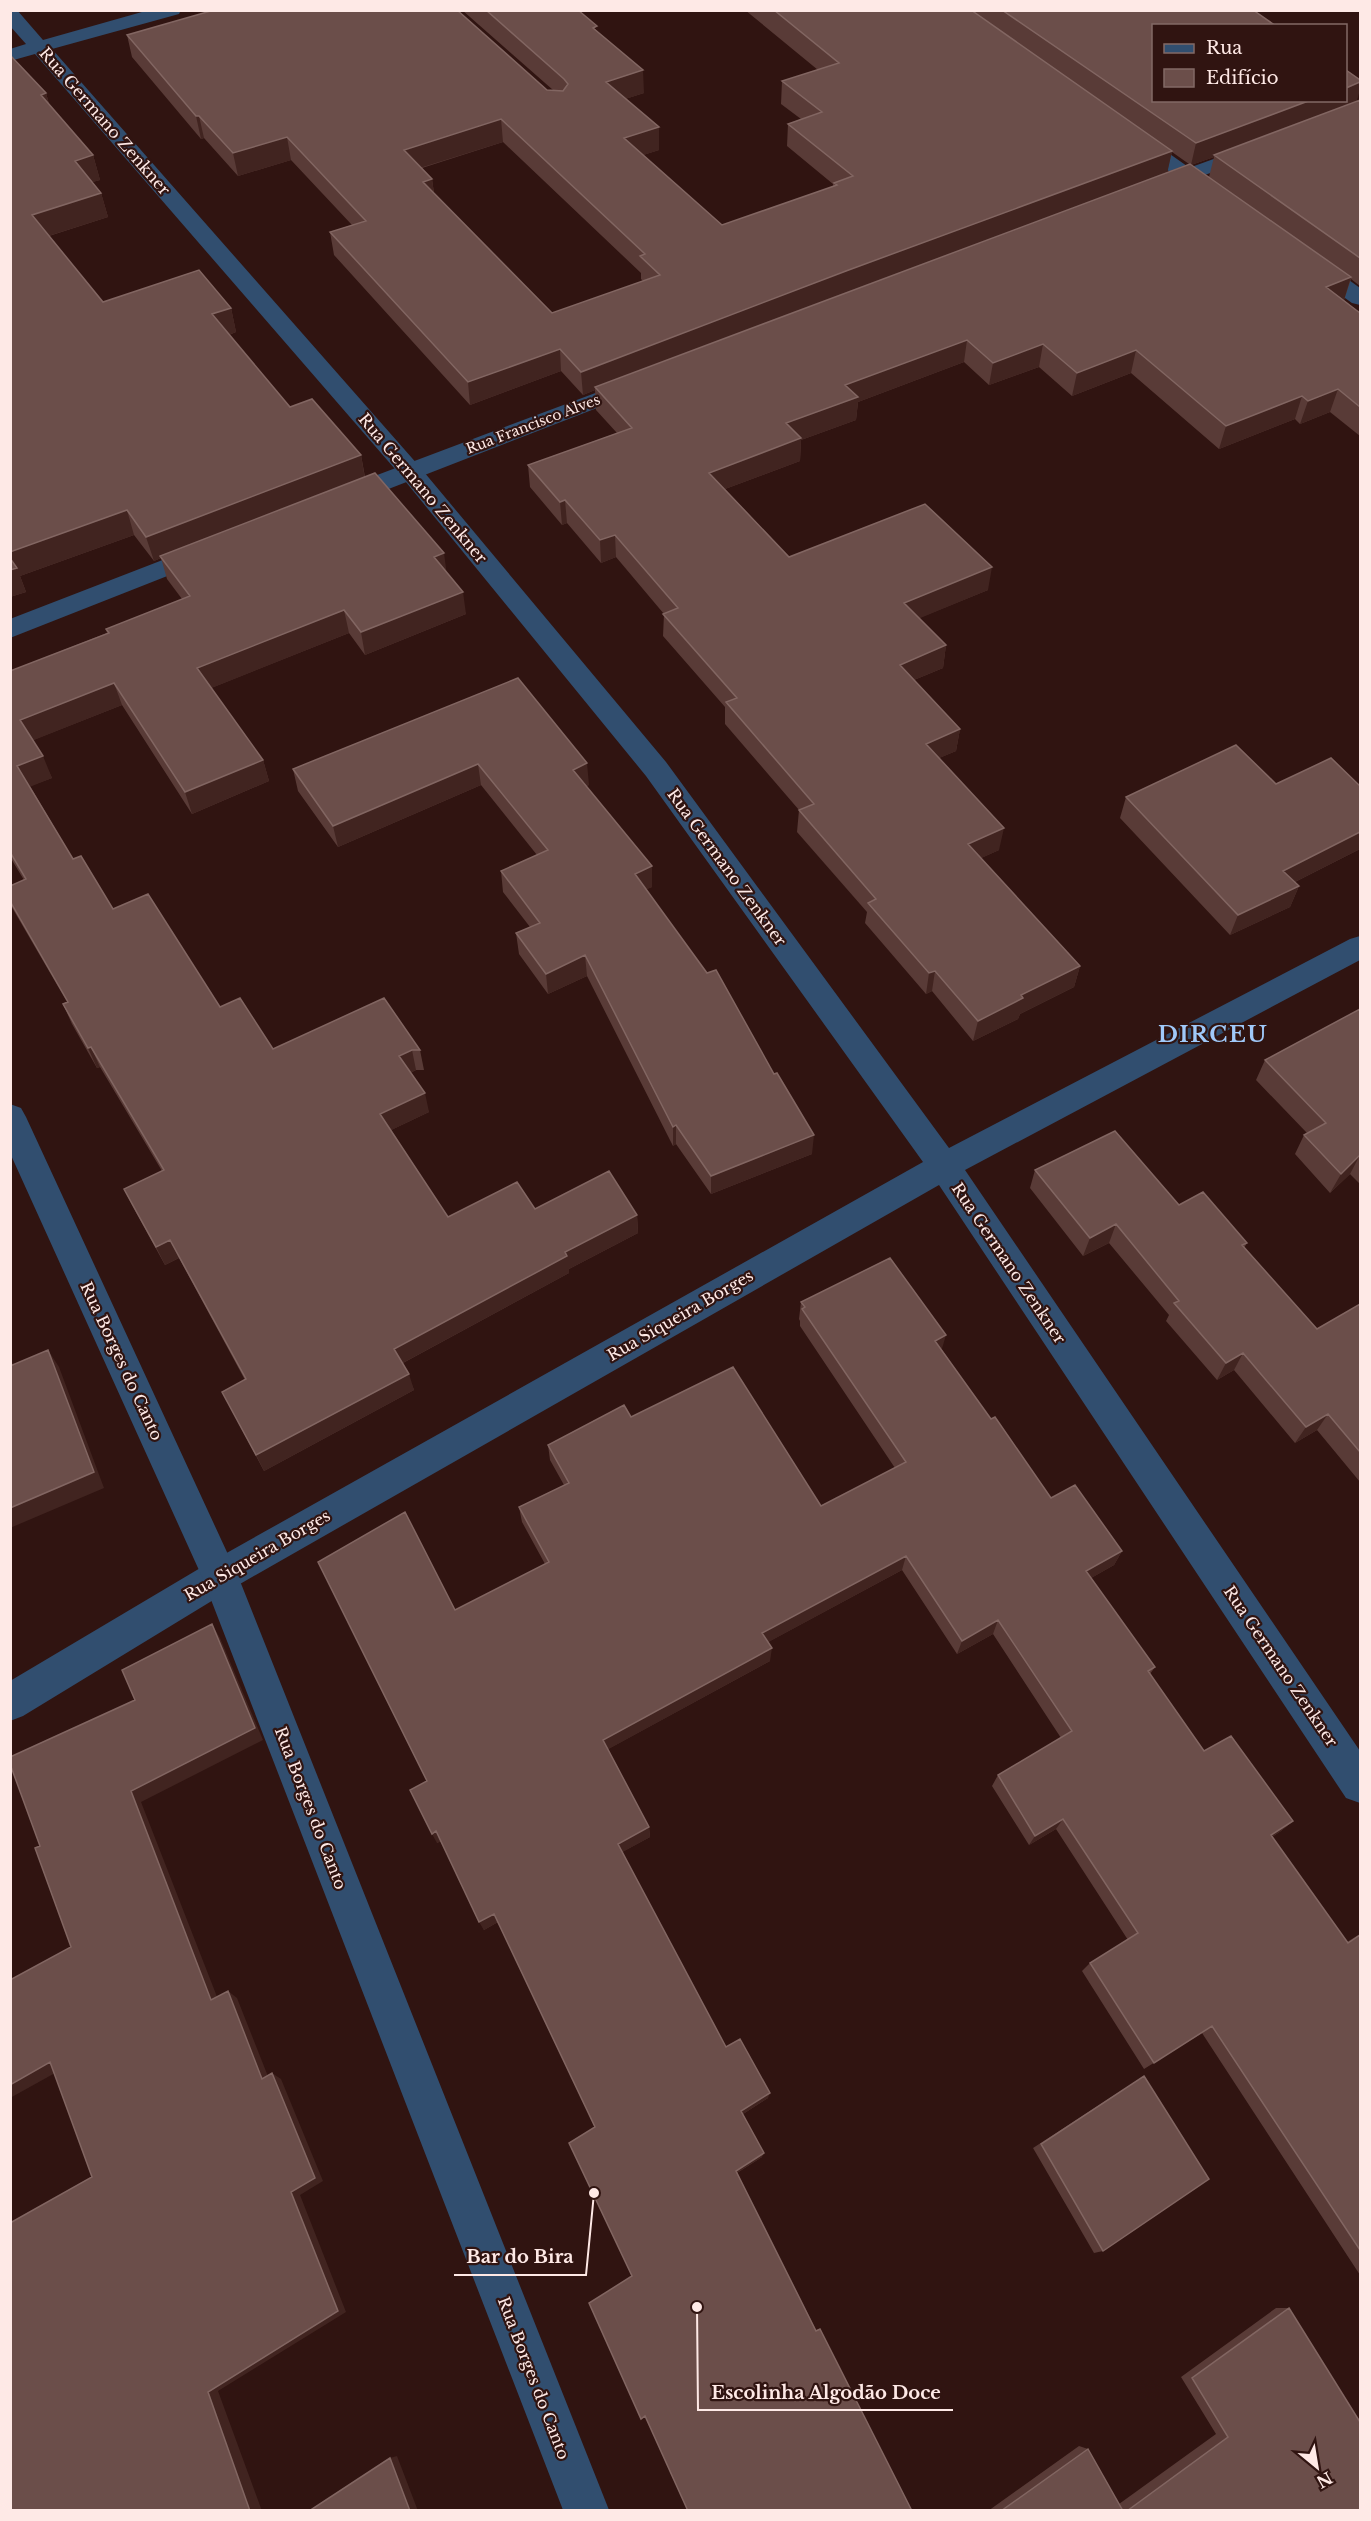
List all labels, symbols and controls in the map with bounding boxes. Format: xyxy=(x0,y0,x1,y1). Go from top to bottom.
legend xyxy=(1152,24,1347,102)
text: Rua xyxy=(1206,37,1242,59)
street label: Rua Germano Zenkner xyxy=(35,43,175,199)
text: Edifício xyxy=(1206,67,1279,89)
street label: Rua Francisco Alves xyxy=(463,390,603,458)
street label: Rua Germano Zenkner xyxy=(354,409,492,567)
street label: Rua Germano Zenkner xyxy=(663,784,791,950)
district label: DIRCEU xyxy=(1158,1021,1268,1048)
street label: Rua Germano Zenkner xyxy=(948,1179,1071,1347)
street label: Rua Siqueira Borges xyxy=(603,1265,757,1365)
street label: Rua Borges do Canto xyxy=(76,1279,168,1443)
street label: Rua Siqueira Borges xyxy=(180,1505,334,1605)
street label: Rua Germano Zenkner xyxy=(1220,1582,1343,1750)
street label: Rua Borges do Canto xyxy=(271,1724,351,1892)
callout: Bar do Bira xyxy=(454,2239,586,2275)
text: Bar do Bira xyxy=(466,2246,574,2268)
street label: Rua Borges do Canto xyxy=(494,2294,574,2462)
callout: Escolinha Algodão Doce xyxy=(698,2374,953,2410)
text: Escolinha Algodão Doce xyxy=(711,2382,941,2404)
north arrow xyxy=(1287,2437,1347,2497)
text: N xyxy=(1313,2468,1336,2492)

